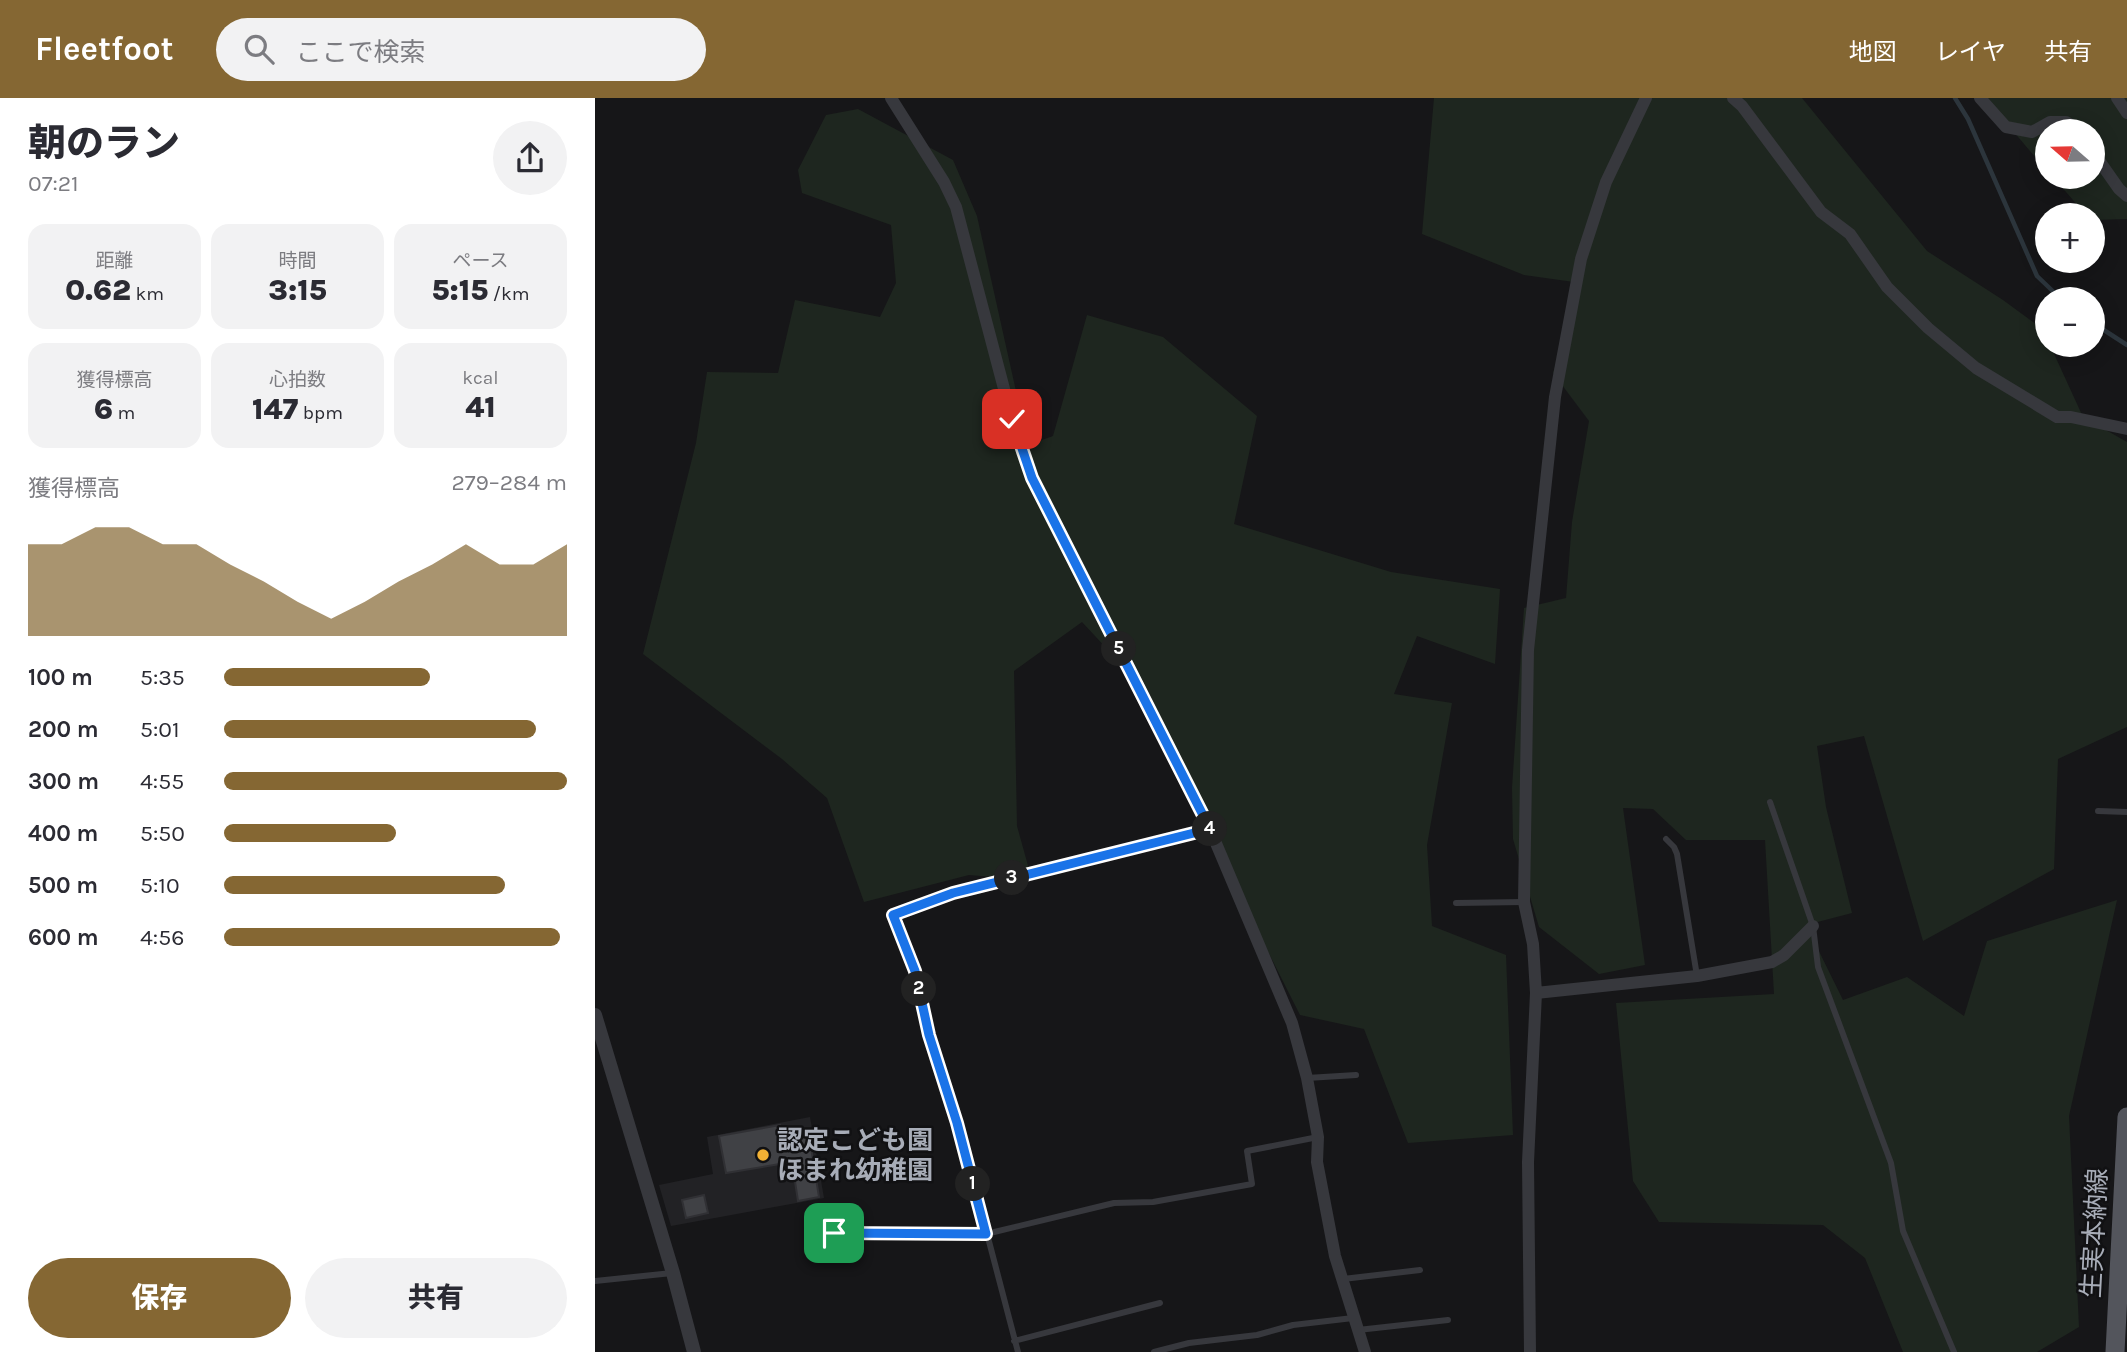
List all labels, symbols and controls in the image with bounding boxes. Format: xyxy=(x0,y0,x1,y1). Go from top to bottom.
search box xyxy=(216,18,706,81)
text: Fleetfoot xyxy=(35,30,174,68)
icon: search xyxy=(240,30,278,68)
text: ここで検索 xyxy=(296,37,426,68)
text: 地図 xyxy=(1849,38,1897,66)
text: レイヤ xyxy=(1935,38,2006,66)
text: 共有 xyxy=(2044,38,2092,66)
north arrow xyxy=(2035,119,2105,189)
map controls xyxy=(2035,119,2105,357)
text: 朝のラン xyxy=(28,121,180,166)
button: share xyxy=(493,121,567,195)
text: 07:21 xyxy=(28,170,79,197)
button: + xyxy=(2035,203,2105,273)
text: 距離 xyxy=(95,250,134,272)
text: 時間 xyxy=(278,250,317,272)
text: ペース xyxy=(452,250,509,272)
text: 0.62 xyxy=(65,272,131,308)
text: 3:15 xyxy=(268,272,327,308)
text: 5:15 xyxy=(431,272,488,308)
text: km xyxy=(131,283,164,305)
text: /km xyxy=(488,283,530,305)
button: − xyxy=(2035,287,2105,357)
text: kcal xyxy=(462,367,499,389)
text: 獲得標高 xyxy=(76,369,153,391)
text: 心拍数 xyxy=(269,369,326,391)
text: 41 xyxy=(465,389,496,425)
pin xyxy=(982,389,1042,449)
text: 6 xyxy=(94,391,113,427)
text: 147 xyxy=(252,391,298,427)
icon: check xyxy=(993,400,1031,438)
text: m xyxy=(113,402,135,424)
text: bpm xyxy=(298,402,343,424)
text: 279–284 m xyxy=(451,469,567,496)
text: 獲得標高 xyxy=(28,475,120,502)
pin: 5 xyxy=(1101,632,1137,666)
text: 5 xyxy=(1113,637,1124,659)
text: 100 m xyxy=(28,664,93,691)
text: 5:35 xyxy=(140,664,185,691)
text: 200 m xyxy=(28,716,99,743)
text: 5:01 xyxy=(140,716,180,743)
text: 300 m xyxy=(28,768,99,795)
text: 4:55 xyxy=(140,768,184,795)
pin: 4 xyxy=(1193,812,1227,846)
text: 4 xyxy=(1204,817,1215,839)
text: 400 m xyxy=(28,820,98,847)
text: 5:50 xyxy=(140,820,185,847)
pin: 3 xyxy=(995,860,1029,896)
text: 3 xyxy=(1006,866,1017,888)
text: 500 m xyxy=(28,872,98,899)
text: 5:10 xyxy=(140,872,180,899)
text: 600 m xyxy=(28,924,99,951)
text: 4:56 xyxy=(140,924,184,951)
pin: 2 xyxy=(901,972,937,1006)
text: 2 xyxy=(913,977,924,999)
place label: 認定こども園 ほまれ幼稚園 xyxy=(777,1125,933,1186)
marker: 認定こども園 ほまれ幼稚園 xyxy=(755,1147,771,1163)
pin: 1 xyxy=(955,1166,991,1202)
street label: 生実本納線 xyxy=(2076,1167,2113,1299)
text: 1 xyxy=(969,1172,976,1194)
pin xyxy=(804,1203,864,1263)
icon: arrive xyxy=(815,1214,853,1252)
button: 保存 xyxy=(28,1258,291,1338)
button: 共有 xyxy=(305,1258,567,1338)

